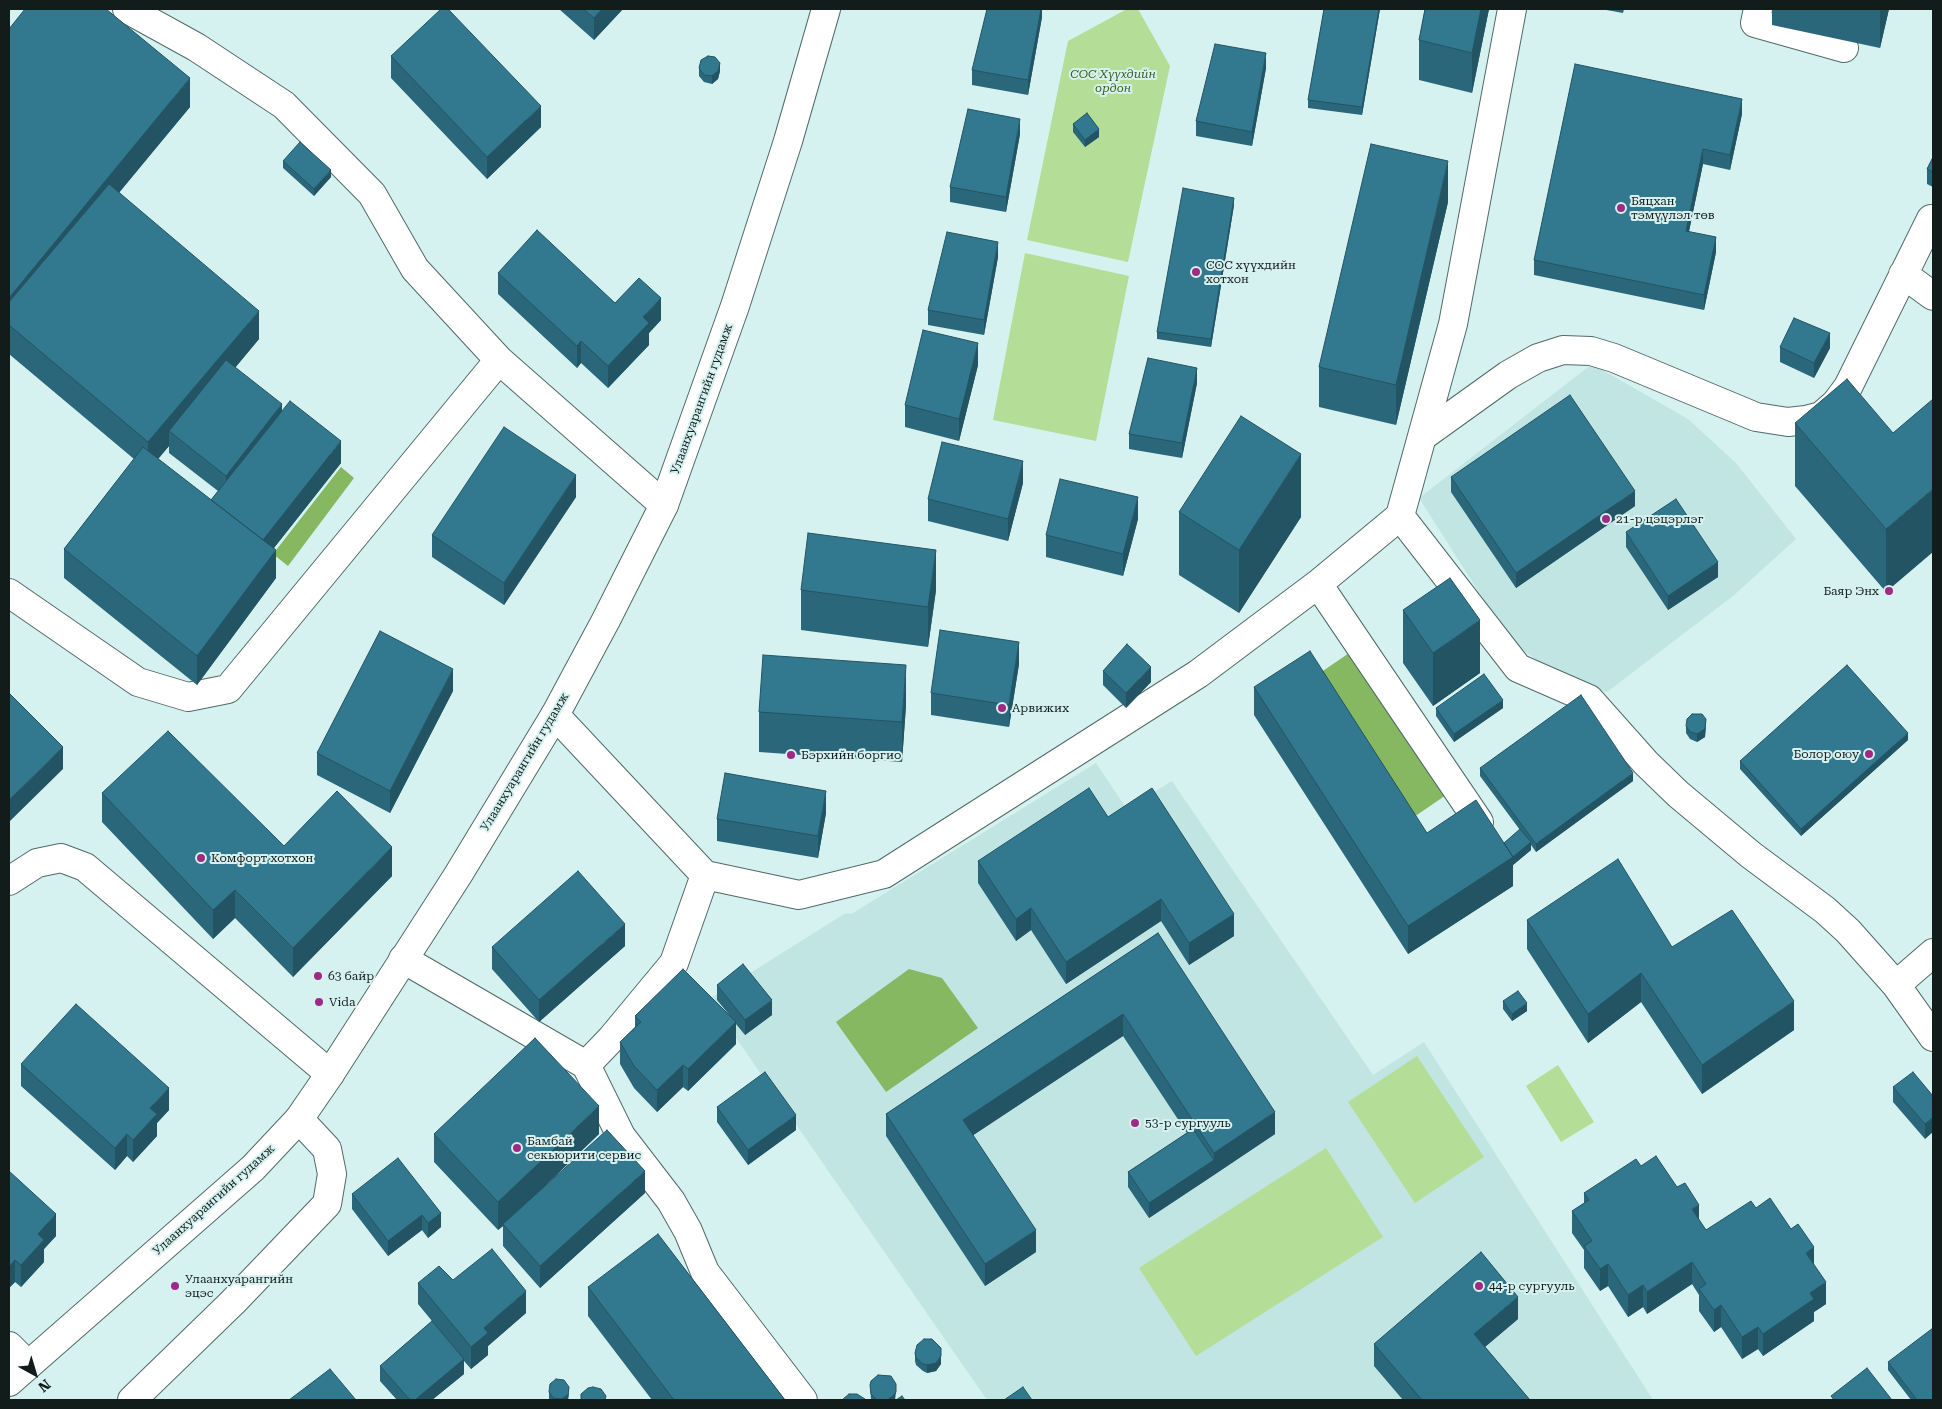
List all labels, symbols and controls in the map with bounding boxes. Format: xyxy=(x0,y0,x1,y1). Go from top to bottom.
park label: СОС Хүүхдийн ордон xyxy=(1070,67,1156,95)
place label: Бяцхан тэмүүлэл төв xyxy=(1631,194,1715,222)
marker: Бяцхан тэмүүлэл төв xyxy=(1615,202,1627,214)
place label: СОС хүүхдийн хотхон xyxy=(1206,258,1296,286)
marker: СОС хүүхдийн хотхон xyxy=(1190,266,1202,278)
street label: Улаанхуарангийн гудамж xyxy=(668,322,736,476)
place label: 21-р цэцэрлэг xyxy=(1616,512,1704,526)
marker: 21-р цэцэрлэг xyxy=(1600,513,1612,525)
place label: Баяр Энх xyxy=(1823,584,1879,598)
marker: Баяр Энх xyxy=(1883,585,1895,597)
street label: Улаанхуарангийн гудамж xyxy=(478,690,572,834)
place label: Арвижих xyxy=(1012,701,1069,715)
marker: Арвижих xyxy=(996,702,1008,714)
place label: Болор оюу xyxy=(1793,747,1859,761)
place label: Бэрхийн боргио xyxy=(801,748,901,762)
marker: Болор оюу xyxy=(1863,748,1875,760)
marker: Бэрхийн боргио xyxy=(785,749,797,761)
place label: Комфорт хотхон xyxy=(211,851,313,865)
marker: Комфорт хотхон xyxy=(195,852,207,864)
place label: 63 байр xyxy=(328,969,374,983)
marker: 63 байр xyxy=(312,970,324,982)
place label: Vida xyxy=(329,995,355,1009)
marker: Vida xyxy=(313,996,325,1008)
place label: 53-р сургууль xyxy=(1145,1116,1231,1130)
marker: 53-р сургууль xyxy=(1129,1117,1141,1129)
place label: Бамбай секьюрити сервис xyxy=(527,1134,641,1162)
street label: Улаанхуарангийн гудамж xyxy=(150,1141,278,1259)
marker: Бамбай секьюрити сервис xyxy=(511,1142,523,1154)
place label: Улаанхуарангийн эцэс xyxy=(185,1272,293,1300)
place label: 44-р сургууль xyxy=(1489,1279,1575,1293)
marker: Улаанхуарангийн эцэс xyxy=(169,1280,181,1292)
marker: 44-р сургууль xyxy=(1473,1280,1485,1292)
north arrow xyxy=(10,1349,60,1399)
text: N xyxy=(35,1376,54,1395)

